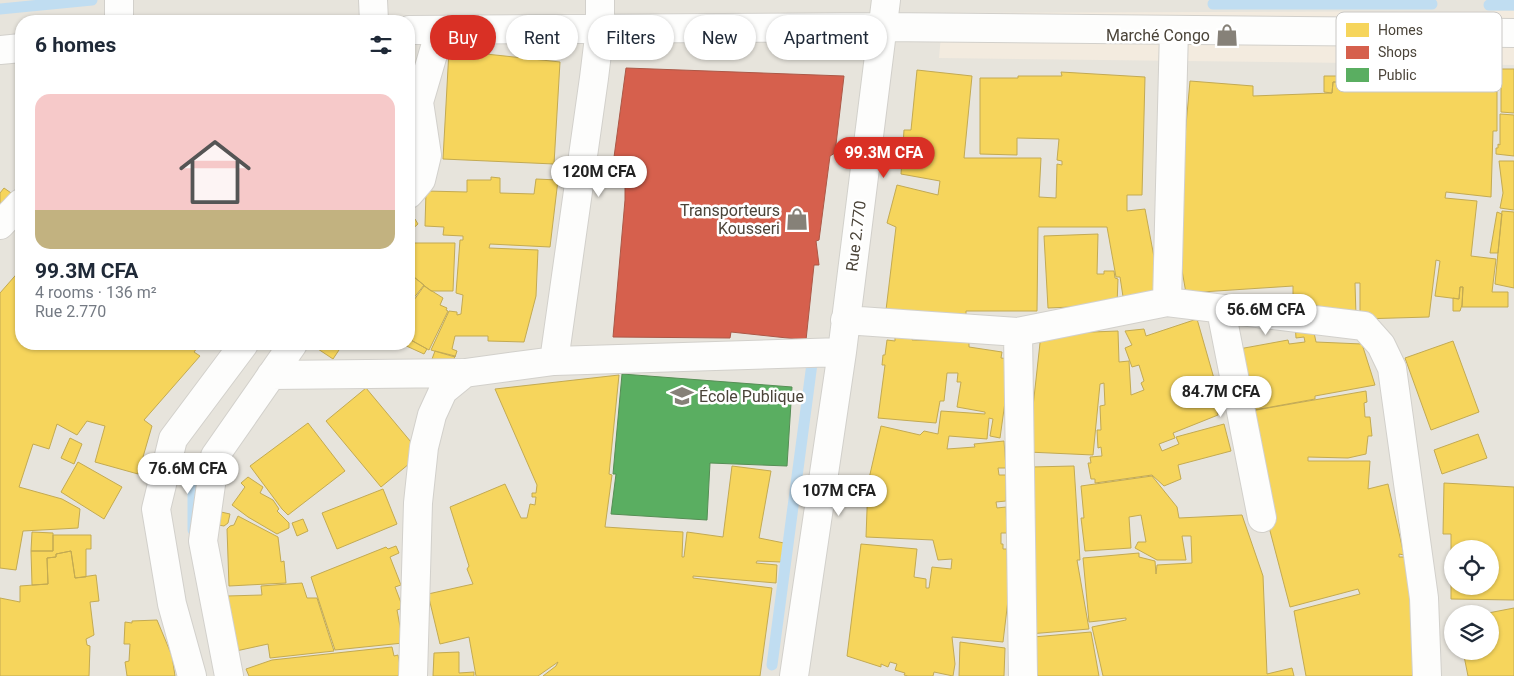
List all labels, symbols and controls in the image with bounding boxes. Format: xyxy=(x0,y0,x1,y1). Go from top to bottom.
legend xyxy=(1336,12,1502,92)
chip: Buy xyxy=(430,15,496,60)
chip: Rent xyxy=(506,15,578,60)
chip: Filters xyxy=(588,15,674,60)
chip: New xyxy=(684,15,756,60)
chip: Apartment xyxy=(766,15,887,60)
shop icon: Marché Congo xyxy=(1214,22,1240,48)
text: Homes xyxy=(1378,22,1423,38)
place label: Marché Congo xyxy=(1106,26,1210,45)
icon: filters xyxy=(367,31,395,59)
text: 6 homes xyxy=(35,33,116,57)
text: Shops xyxy=(1378,44,1417,60)
text: Public xyxy=(1378,67,1417,83)
icon: home xyxy=(170,127,260,217)
pin: 99.3M CFA xyxy=(827,136,941,179)
text: 99.3M CFA xyxy=(845,143,923,162)
pin: 120M CFA xyxy=(547,156,651,198)
text: 120M CFA xyxy=(562,162,636,181)
street label: Rue 2.770 xyxy=(842,199,870,273)
place label: Transporteurs Kousseri xyxy=(680,201,780,238)
shop icon: Transporteurs Kousseri xyxy=(784,206,810,232)
text: 99.3M CFA xyxy=(35,259,138,283)
text: 4 rooms · 136 m² xyxy=(35,283,157,302)
pin: 56.6M CFA xyxy=(1209,294,1323,336)
text: 56.6M CFA xyxy=(1227,300,1305,319)
text: Rue 2.770 xyxy=(35,302,106,321)
pin: 84.7M CFA xyxy=(1164,376,1278,418)
text: 84.7M CFA xyxy=(1182,382,1260,401)
school or university icon: École Publique xyxy=(669,383,695,409)
place label: École Publique xyxy=(699,387,804,406)
pin: 76.6M CFA xyxy=(131,452,245,495)
text: 76.6M CFA xyxy=(149,459,227,478)
pin: 107M CFA xyxy=(787,474,891,517)
text: 107M CFA xyxy=(802,481,876,500)
map controls xyxy=(1444,540,1499,660)
button: locate xyxy=(1444,540,1499,595)
button: layers xyxy=(1444,605,1499,660)

